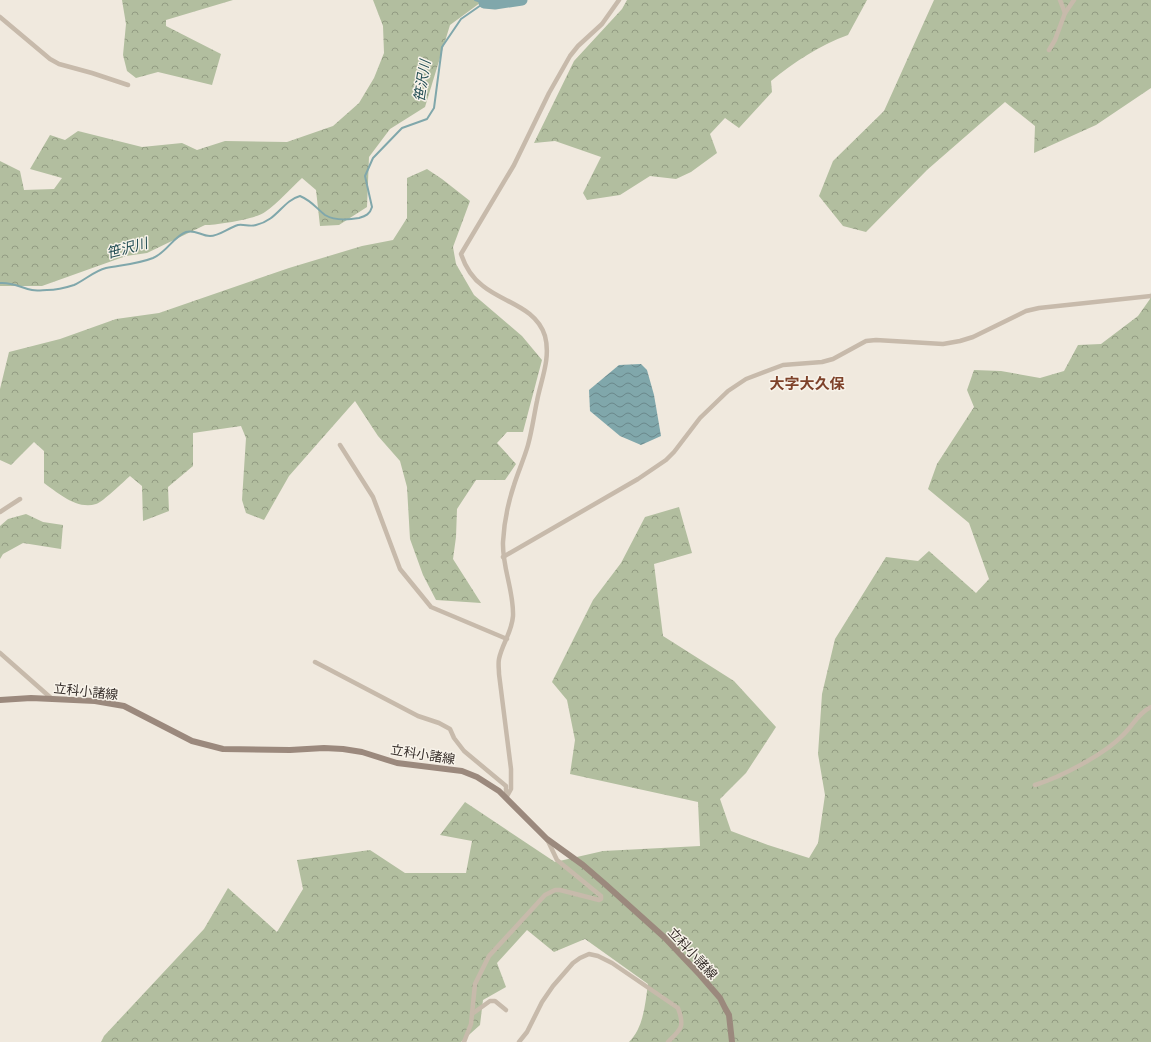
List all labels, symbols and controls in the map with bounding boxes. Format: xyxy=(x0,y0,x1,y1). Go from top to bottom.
water label: 笹沢川 xyxy=(410,57,434,103)
water label: 笹沢川 xyxy=(104,233,152,262)
district label: 大字大久保 xyxy=(769,374,845,393)
street label: 立科小諸線 xyxy=(53,680,119,702)
street label: 立科小諸線 xyxy=(390,741,456,767)
street label: 立科小諸線 xyxy=(665,924,721,982)

